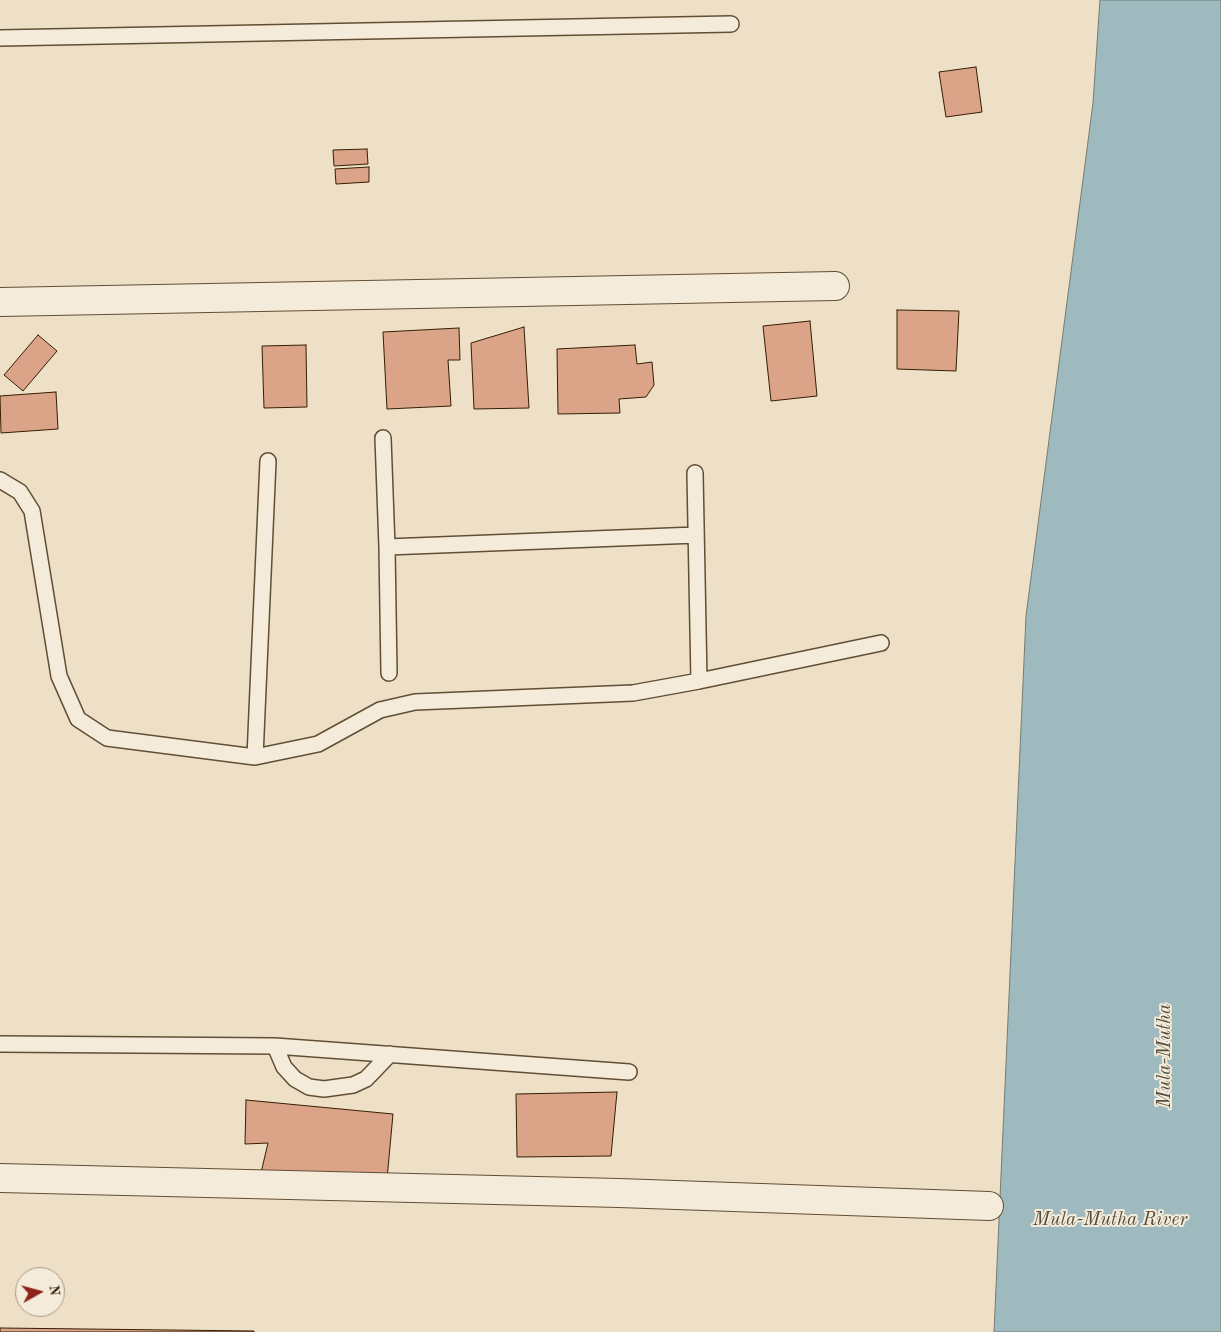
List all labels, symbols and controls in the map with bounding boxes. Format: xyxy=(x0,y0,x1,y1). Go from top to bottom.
water label: Mula-Mutha xyxy=(1154,1004,1176,1108)
water label: Mula-Mutha River xyxy=(1033,1209,1187,1231)
north arrow xyxy=(15,1267,65,1317)
text: N xyxy=(46,1284,61,1296)

